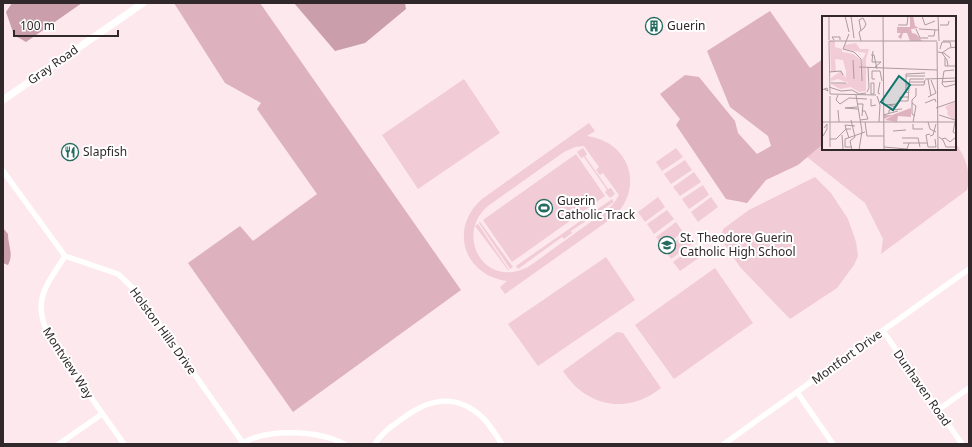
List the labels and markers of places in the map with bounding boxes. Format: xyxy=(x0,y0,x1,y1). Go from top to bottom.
building icon: Guerin xyxy=(644,16,664,36)
place label: Guerin xyxy=(667,17,705,34)
restaurant icon: Slapfish xyxy=(60,142,80,162)
place label: Slapfish xyxy=(83,143,127,160)
place label: Guerin Catholic Track xyxy=(557,192,636,223)
sports icon: Guerin Catholic Track xyxy=(534,198,554,218)
place label: St. Theodore Guerin Catholic High School xyxy=(680,229,796,260)
school or university icon: St. Theodore Guerin Catholic High School xyxy=(657,235,677,255)

